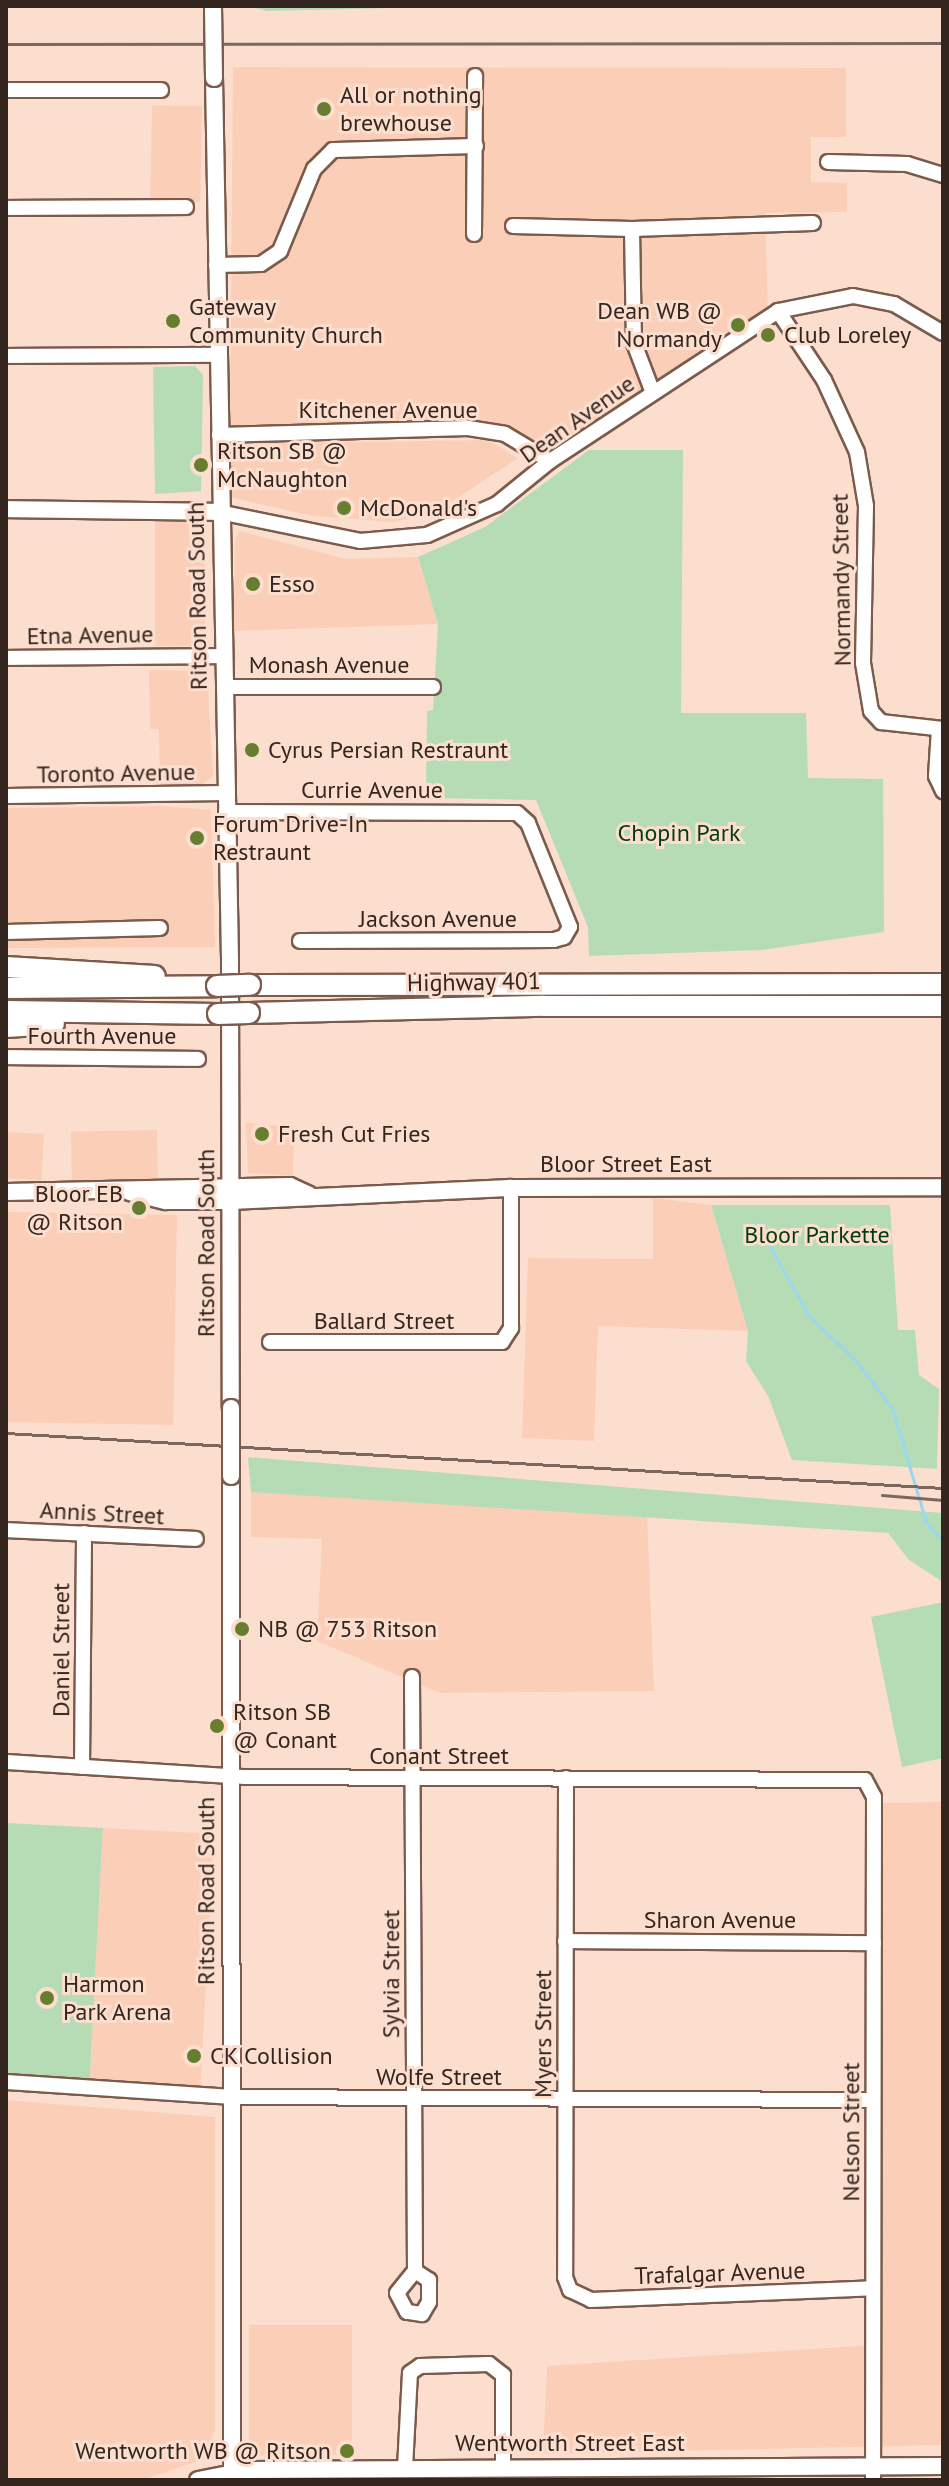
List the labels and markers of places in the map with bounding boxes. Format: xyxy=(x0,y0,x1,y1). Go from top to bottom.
place label: All or nothing brewhouse xyxy=(340,81,482,137)
marker: All or nothing brewhouse xyxy=(315,100,333,118)
place label: Gateway Community Church xyxy=(189,293,384,349)
place label: Dean WB @ Normandy xyxy=(597,297,722,353)
marker: Gateway Community Church xyxy=(164,312,182,330)
marker: Dean WB @ Normandy xyxy=(729,316,747,334)
place label: Club Loreley xyxy=(784,321,911,349)
marker: Club Loreley xyxy=(759,326,777,344)
place label: Ritson SB @ McNaughton xyxy=(217,437,348,493)
marker: Ritson SB @ McNaughton xyxy=(192,456,210,474)
place label: McDonald's xyxy=(360,494,477,522)
marker: McDonald's xyxy=(335,499,353,517)
place label: Esso xyxy=(269,570,315,598)
marker: Esso xyxy=(244,575,262,593)
place label: Cyrus Persian Restraunt xyxy=(268,736,508,764)
marker: Cyrus Persian Restraunt xyxy=(243,741,261,759)
place label: Forum Drive-In Restraunt xyxy=(213,810,368,866)
marker: Forum Drive-In Restraunt xyxy=(188,829,206,847)
place label: Fresh Cut Fries xyxy=(278,1120,430,1148)
marker: Fresh Cut Fries xyxy=(253,1125,271,1143)
place label: Bloor EB @ Ritson xyxy=(26,1180,123,1236)
marker: Bloor EB @ Ritson xyxy=(130,1199,148,1217)
place label: NB @ 753 Ritson xyxy=(258,1615,437,1643)
marker: NB @ 753 Ritson xyxy=(233,1620,251,1638)
place label: Ritson SB @ Conant xyxy=(233,1698,337,1754)
marker: Ritson SB @ Conant xyxy=(208,1717,226,1735)
place label: Harmon Park Arena xyxy=(63,1970,173,2026)
marker: Harmon Park Arena xyxy=(38,1989,56,2007)
place label: CK Collision xyxy=(210,2042,333,2070)
marker: CK Collision xyxy=(185,2047,203,2065)
place label: Wentworth WB @ Ritson xyxy=(75,2437,331,2465)
marker: Wentworth WB @ Ritson xyxy=(338,2442,356,2460)

